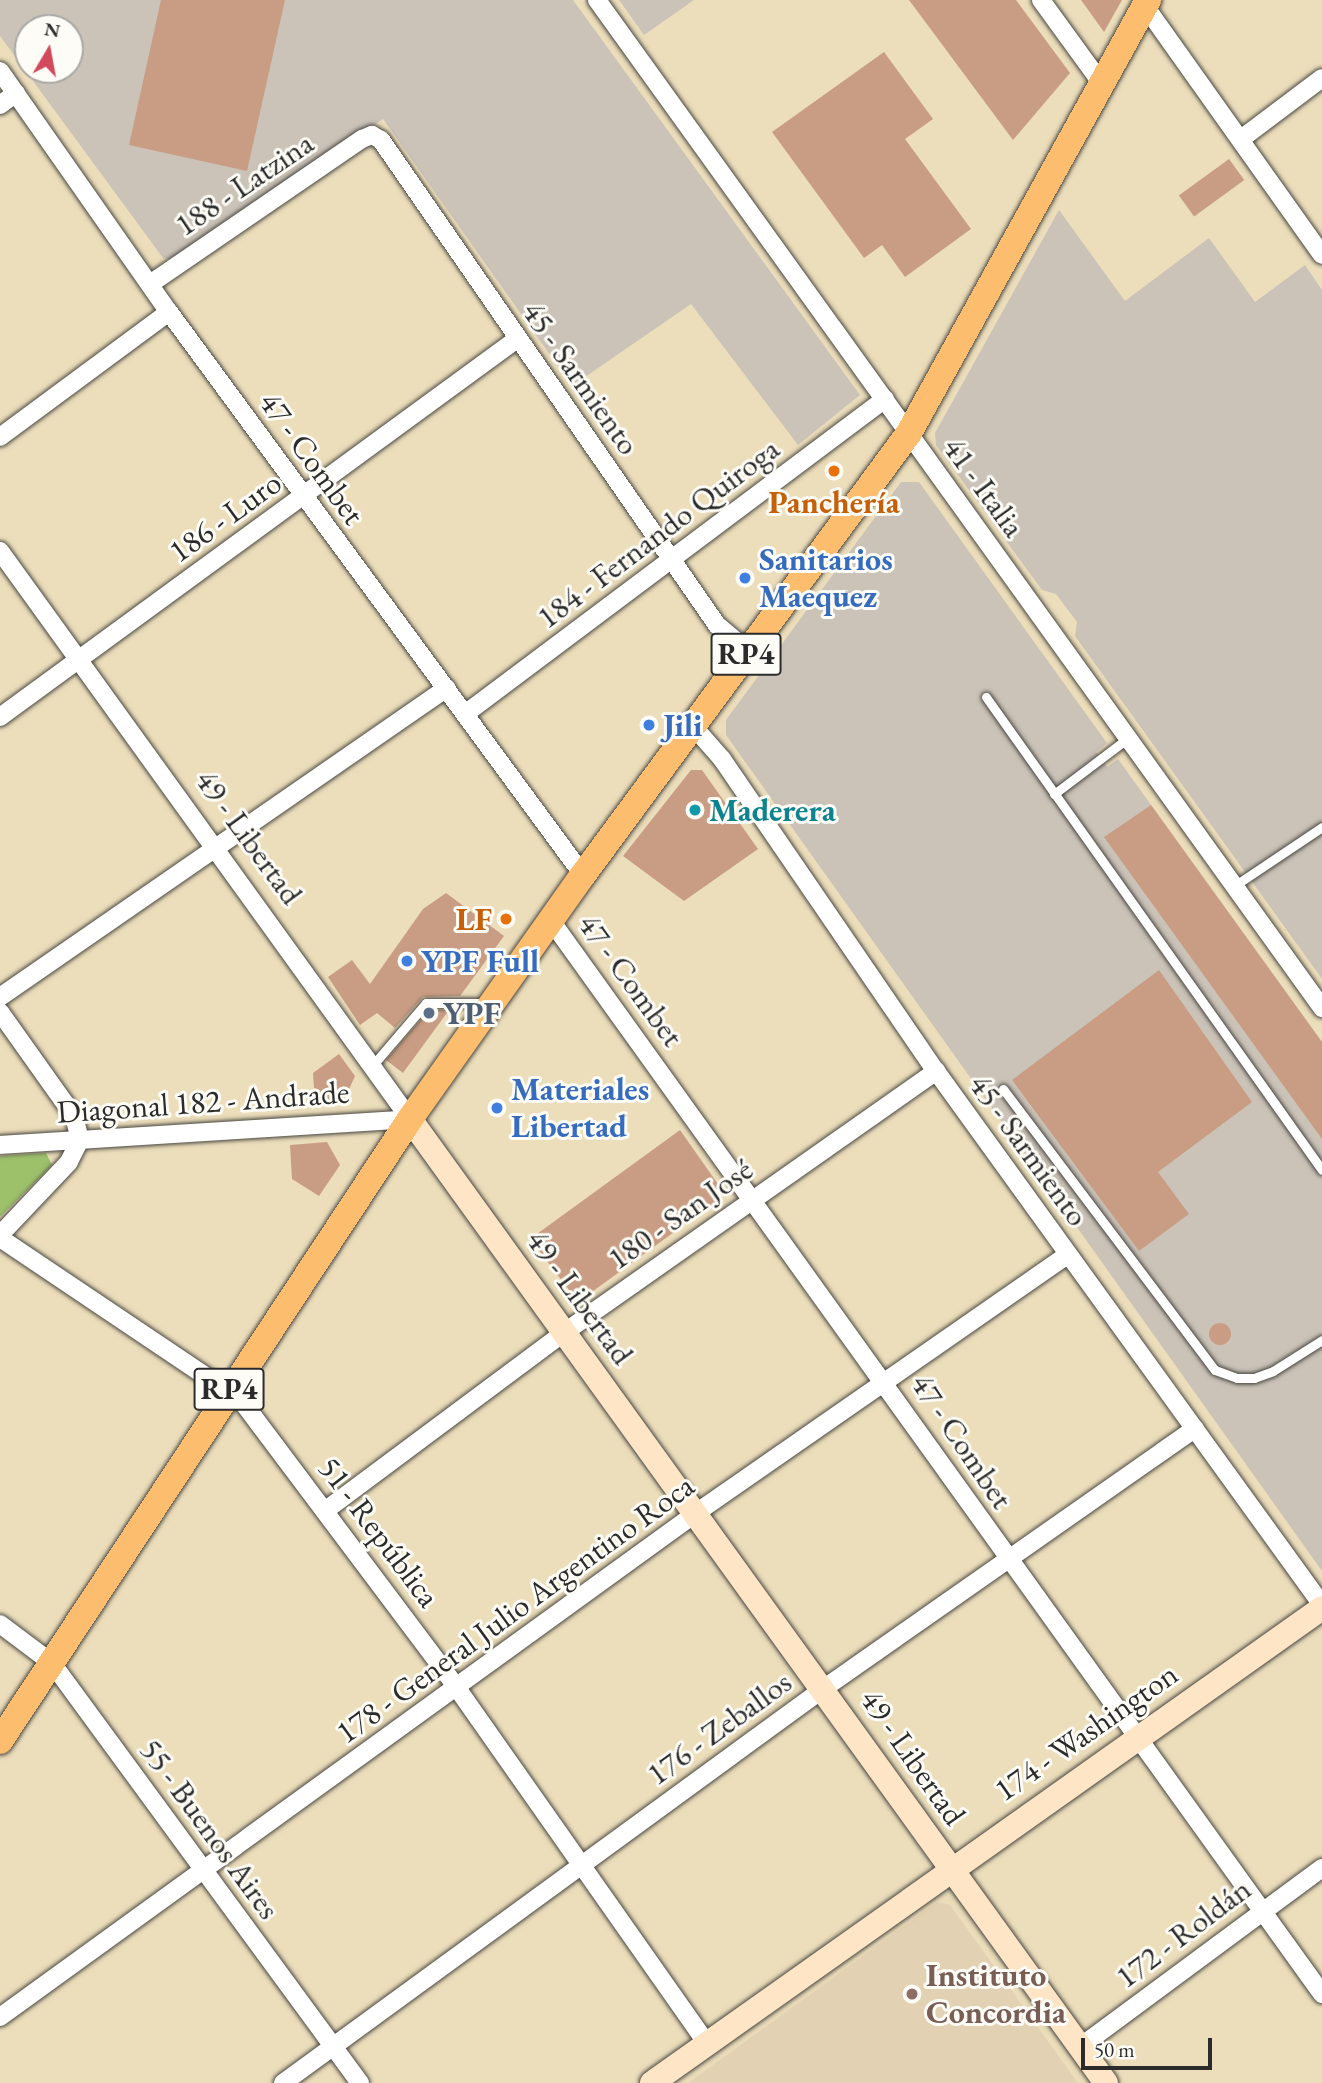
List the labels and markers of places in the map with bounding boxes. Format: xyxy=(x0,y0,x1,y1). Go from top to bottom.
marker: Panchería xyxy=(826,463,842,479)
place label: Panchería xyxy=(768,483,900,521)
place label: Sanitarios Maequez xyxy=(759,541,893,616)
marker: Sanitarios Maequez xyxy=(737,570,753,586)
place label: Jili xyxy=(663,706,702,744)
marker: Jili xyxy=(641,717,657,733)
place label: Maderera xyxy=(709,791,836,829)
marker: Maderera xyxy=(687,802,703,818)
place label: LF xyxy=(456,900,492,938)
marker: LF xyxy=(498,911,514,927)
place label: YPF Full xyxy=(421,942,539,980)
marker: YPF Full xyxy=(399,953,415,969)
place label: YPF xyxy=(443,994,501,1032)
marker: YPF xyxy=(421,1005,437,1021)
place label: Materiales Libertad xyxy=(511,1071,649,1146)
marker: Materiales Libertad xyxy=(489,1100,505,1116)
place label: Instituto Concordia xyxy=(926,1957,1066,2032)
marker: Instituto Concordia xyxy=(904,1986,920,2002)

